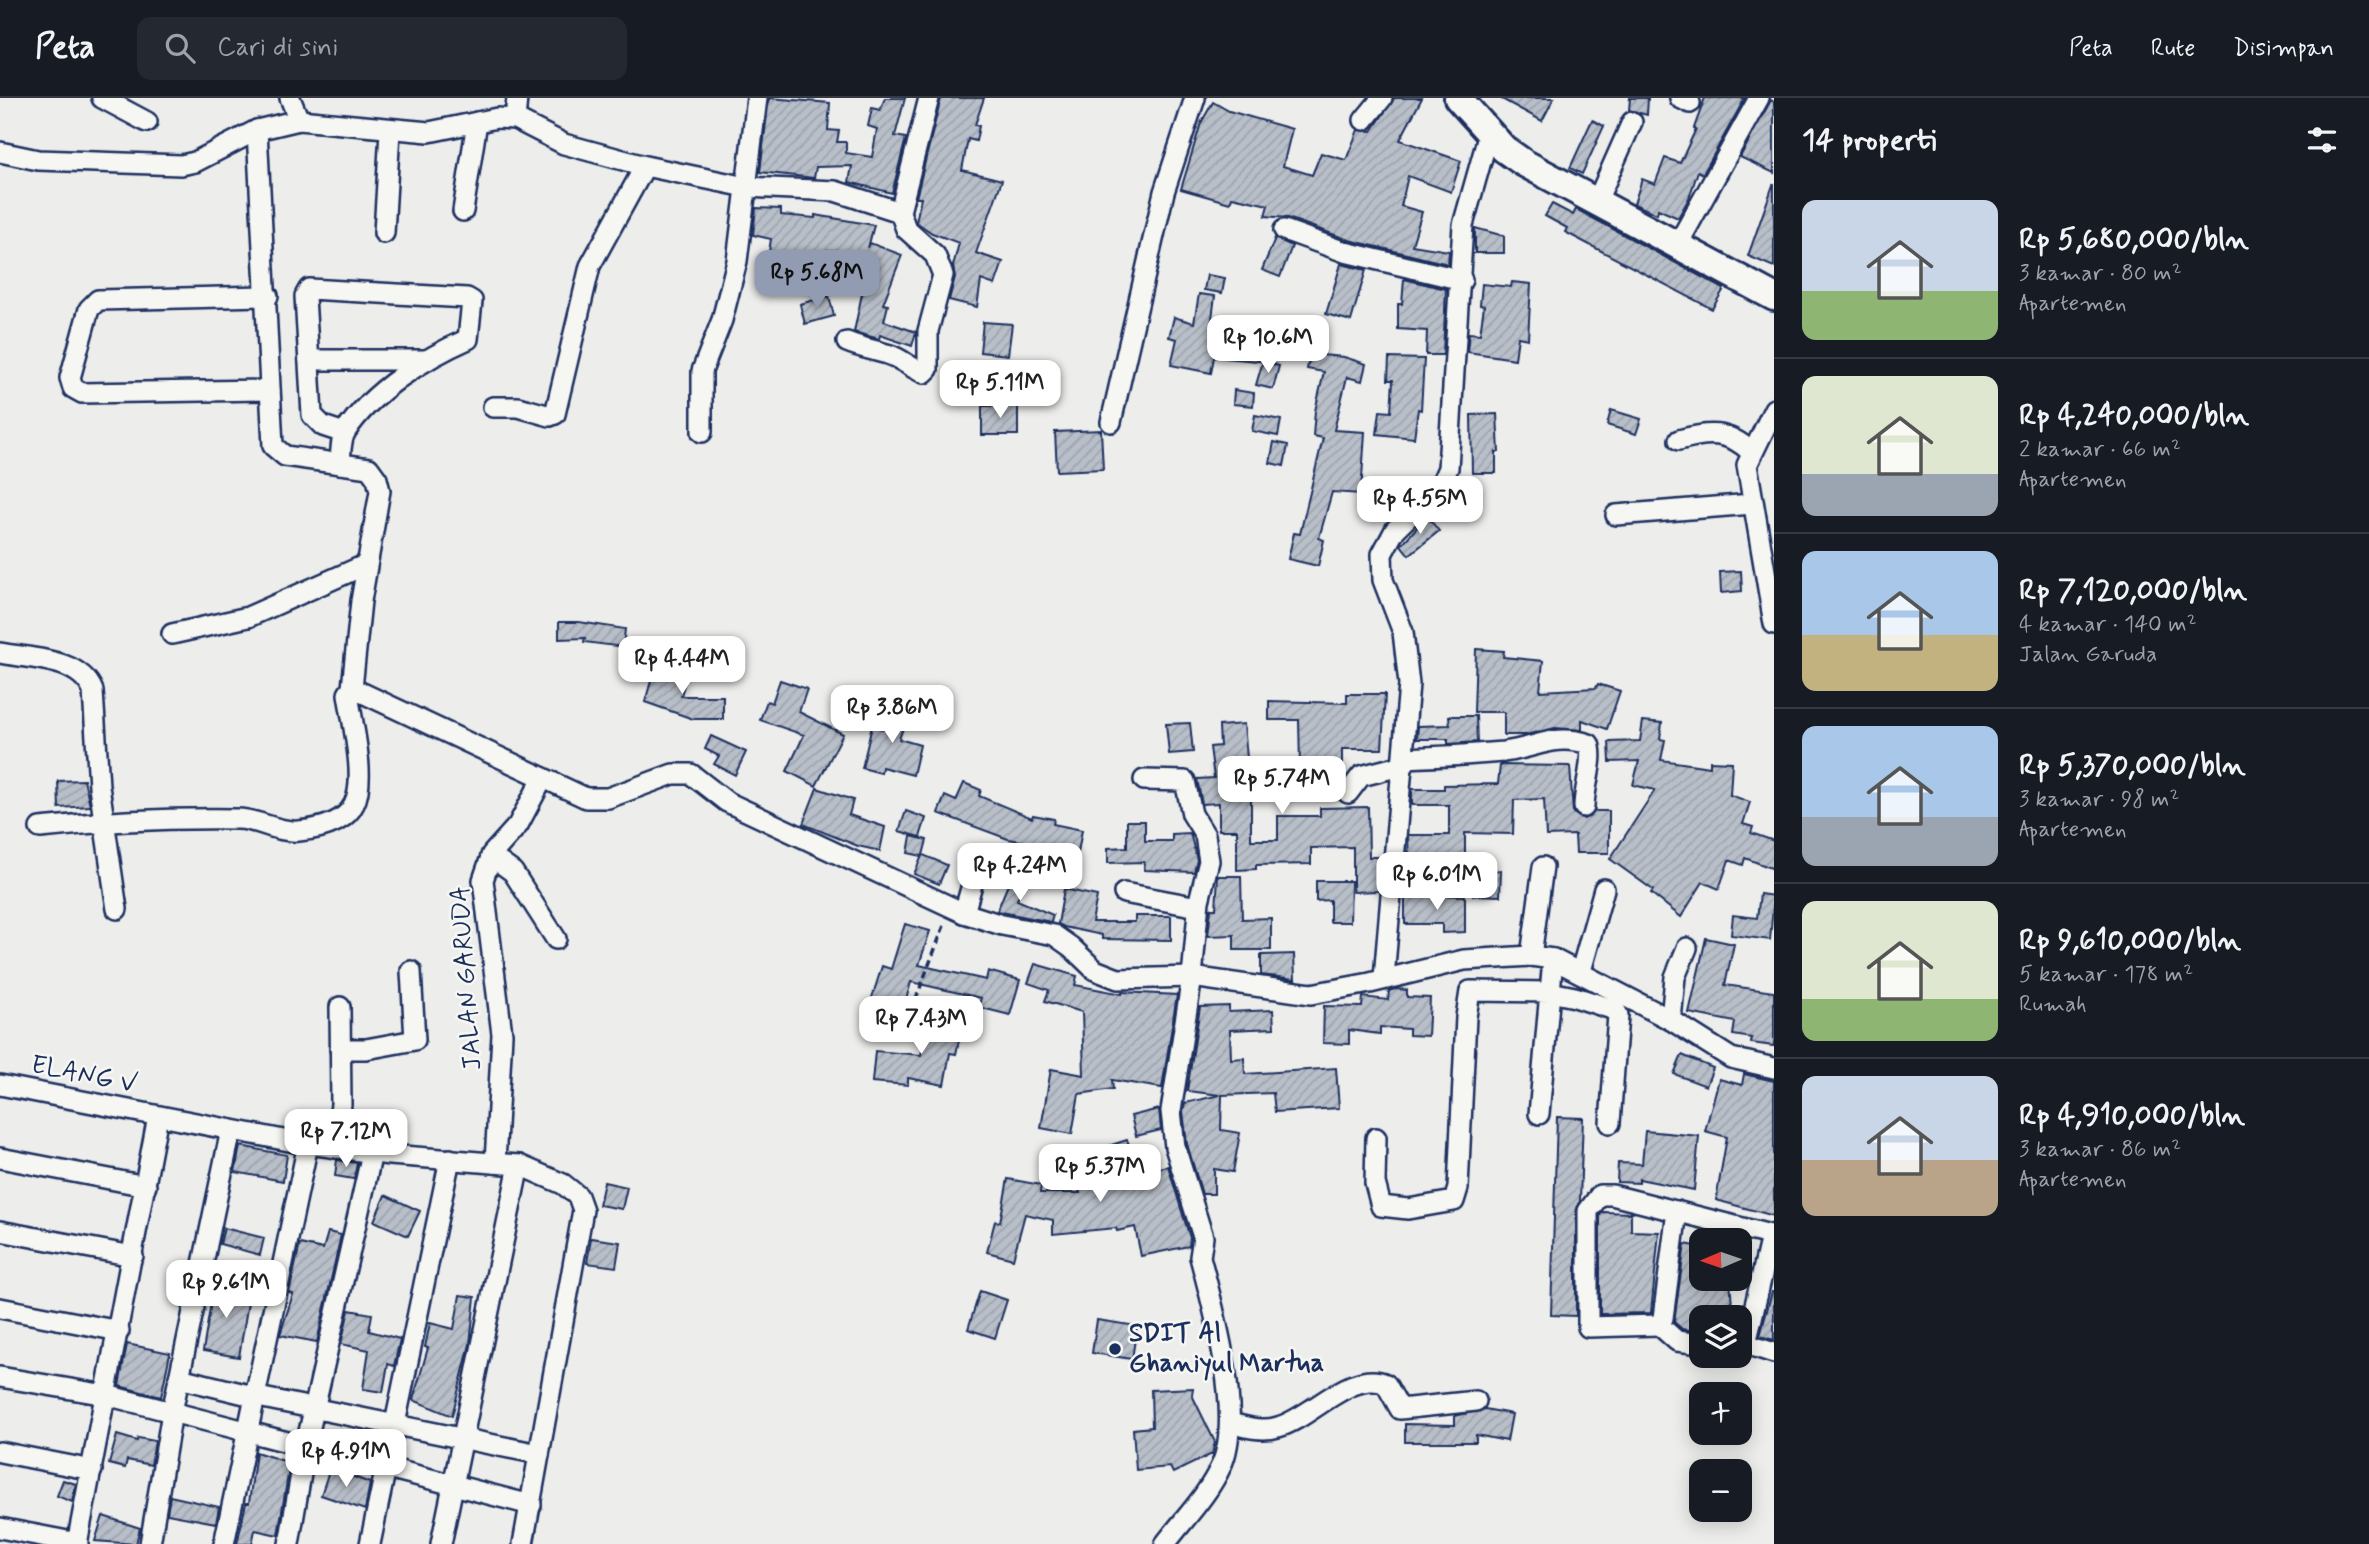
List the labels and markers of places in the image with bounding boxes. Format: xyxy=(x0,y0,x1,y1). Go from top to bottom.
pin: Rp 5.68M xyxy=(745,250,889,310)
pin: Rp 10.6M xyxy=(1196,316,1340,375)
pin: Rp 5.11M xyxy=(928,360,1072,420)
pin: Rp 4.55M xyxy=(1348,476,1492,536)
pin: Rp 4.44M xyxy=(610,636,754,696)
pin: Rp 3.86M xyxy=(820,686,964,745)
pin: Rp 5.74M xyxy=(1210,756,1354,816)
pin: Rp 4.24M xyxy=(948,844,1092,903)
pin: Rp 6.01M xyxy=(1365,852,1509,912)
pin: Rp 7.43M xyxy=(849,996,993,1056)
pin: Rp 7.12M xyxy=(274,1110,418,1169)
pin: Rp 5.37M xyxy=(1028,1144,1172,1204)
pin: Rp 9.61M xyxy=(154,1260,298,1320)
place label: SDIT Al Ghaniyul Martua xyxy=(1129,1317,1324,1381)
marker: SDIT Al Ghaniyul Martua xyxy=(1107,1341,1123,1357)
pin: Rp 4.91M xyxy=(274,1430,418,1489)

